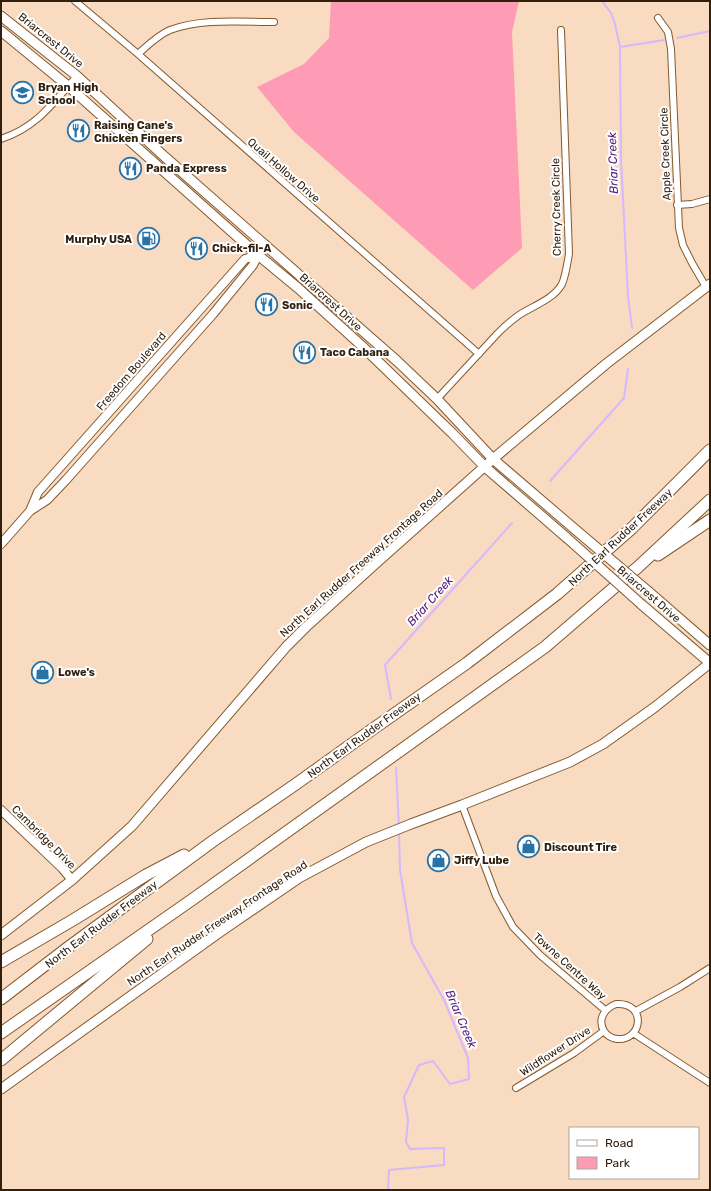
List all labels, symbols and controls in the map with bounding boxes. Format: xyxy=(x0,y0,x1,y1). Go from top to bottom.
street label: Briarcrest Drive xyxy=(16,10,86,71)
school or university icon: Bryan High School xyxy=(10,80,36,106)
place label: Bryan High School xyxy=(38,81,98,107)
street label: Apple Creek Circle xyxy=(657,107,674,201)
restaurant icon: Raising Cane's Chicken Fingers xyxy=(66,118,92,144)
place label: Raising Cane's Chicken Fingers xyxy=(94,119,182,145)
water label: Briar Creek xyxy=(605,131,621,194)
street label: Quail Hollow Drive xyxy=(245,135,322,205)
restaurant icon: Panda Express xyxy=(118,155,144,181)
street label: Cherry Creek Circle xyxy=(549,158,564,256)
place label: Panda Express xyxy=(146,162,227,175)
fuel station icon: Murphy USA xyxy=(135,226,161,252)
place label: Murphy USA xyxy=(65,233,132,246)
restaurant icon: Chick-fil-A xyxy=(183,235,209,261)
place label: Chick-fil-A xyxy=(212,242,271,255)
street label: Briarcrest Drive xyxy=(297,271,365,334)
restaurant icon: Sonic xyxy=(253,292,279,318)
place label: Sonic xyxy=(282,299,313,312)
street label: Freedom Boulevard xyxy=(94,330,169,413)
restaurant icon: Taco Cabana xyxy=(292,339,318,365)
place label: Taco Cabana xyxy=(320,346,389,359)
street label: North Earl Rudder Freeway xyxy=(566,486,675,589)
street label: North Earl Rudder Freeway Frontage Road xyxy=(277,487,445,640)
street label: Briarcrest Drive xyxy=(614,563,683,625)
water label: Briar Creek xyxy=(404,573,456,629)
shop icon: Lowe's xyxy=(29,659,55,685)
place label: Lowe's xyxy=(58,666,95,679)
street label: North Earl Rudder Freeway xyxy=(305,690,424,781)
street label: Cambridge Drive xyxy=(9,803,78,872)
shop icon: Discount Tire xyxy=(515,834,541,860)
place label: Discount Tire xyxy=(544,841,618,854)
shop icon: Jiffy Lube xyxy=(426,847,452,873)
place label: Jiffy Lube xyxy=(454,854,510,867)
street label: North Earl Rudder Freeway Frontage Road xyxy=(125,858,310,989)
street label: North Earl Rudder Freeway xyxy=(43,878,160,971)
street label: Towne Centre Way xyxy=(531,930,609,1002)
water label: Briar Creek xyxy=(442,988,480,1051)
street label: Wildflower Drive xyxy=(518,1024,593,1079)
legend xyxy=(569,1127,699,1179)
text: Road xyxy=(605,1136,633,1150)
text: Park xyxy=(605,1156,631,1170)

